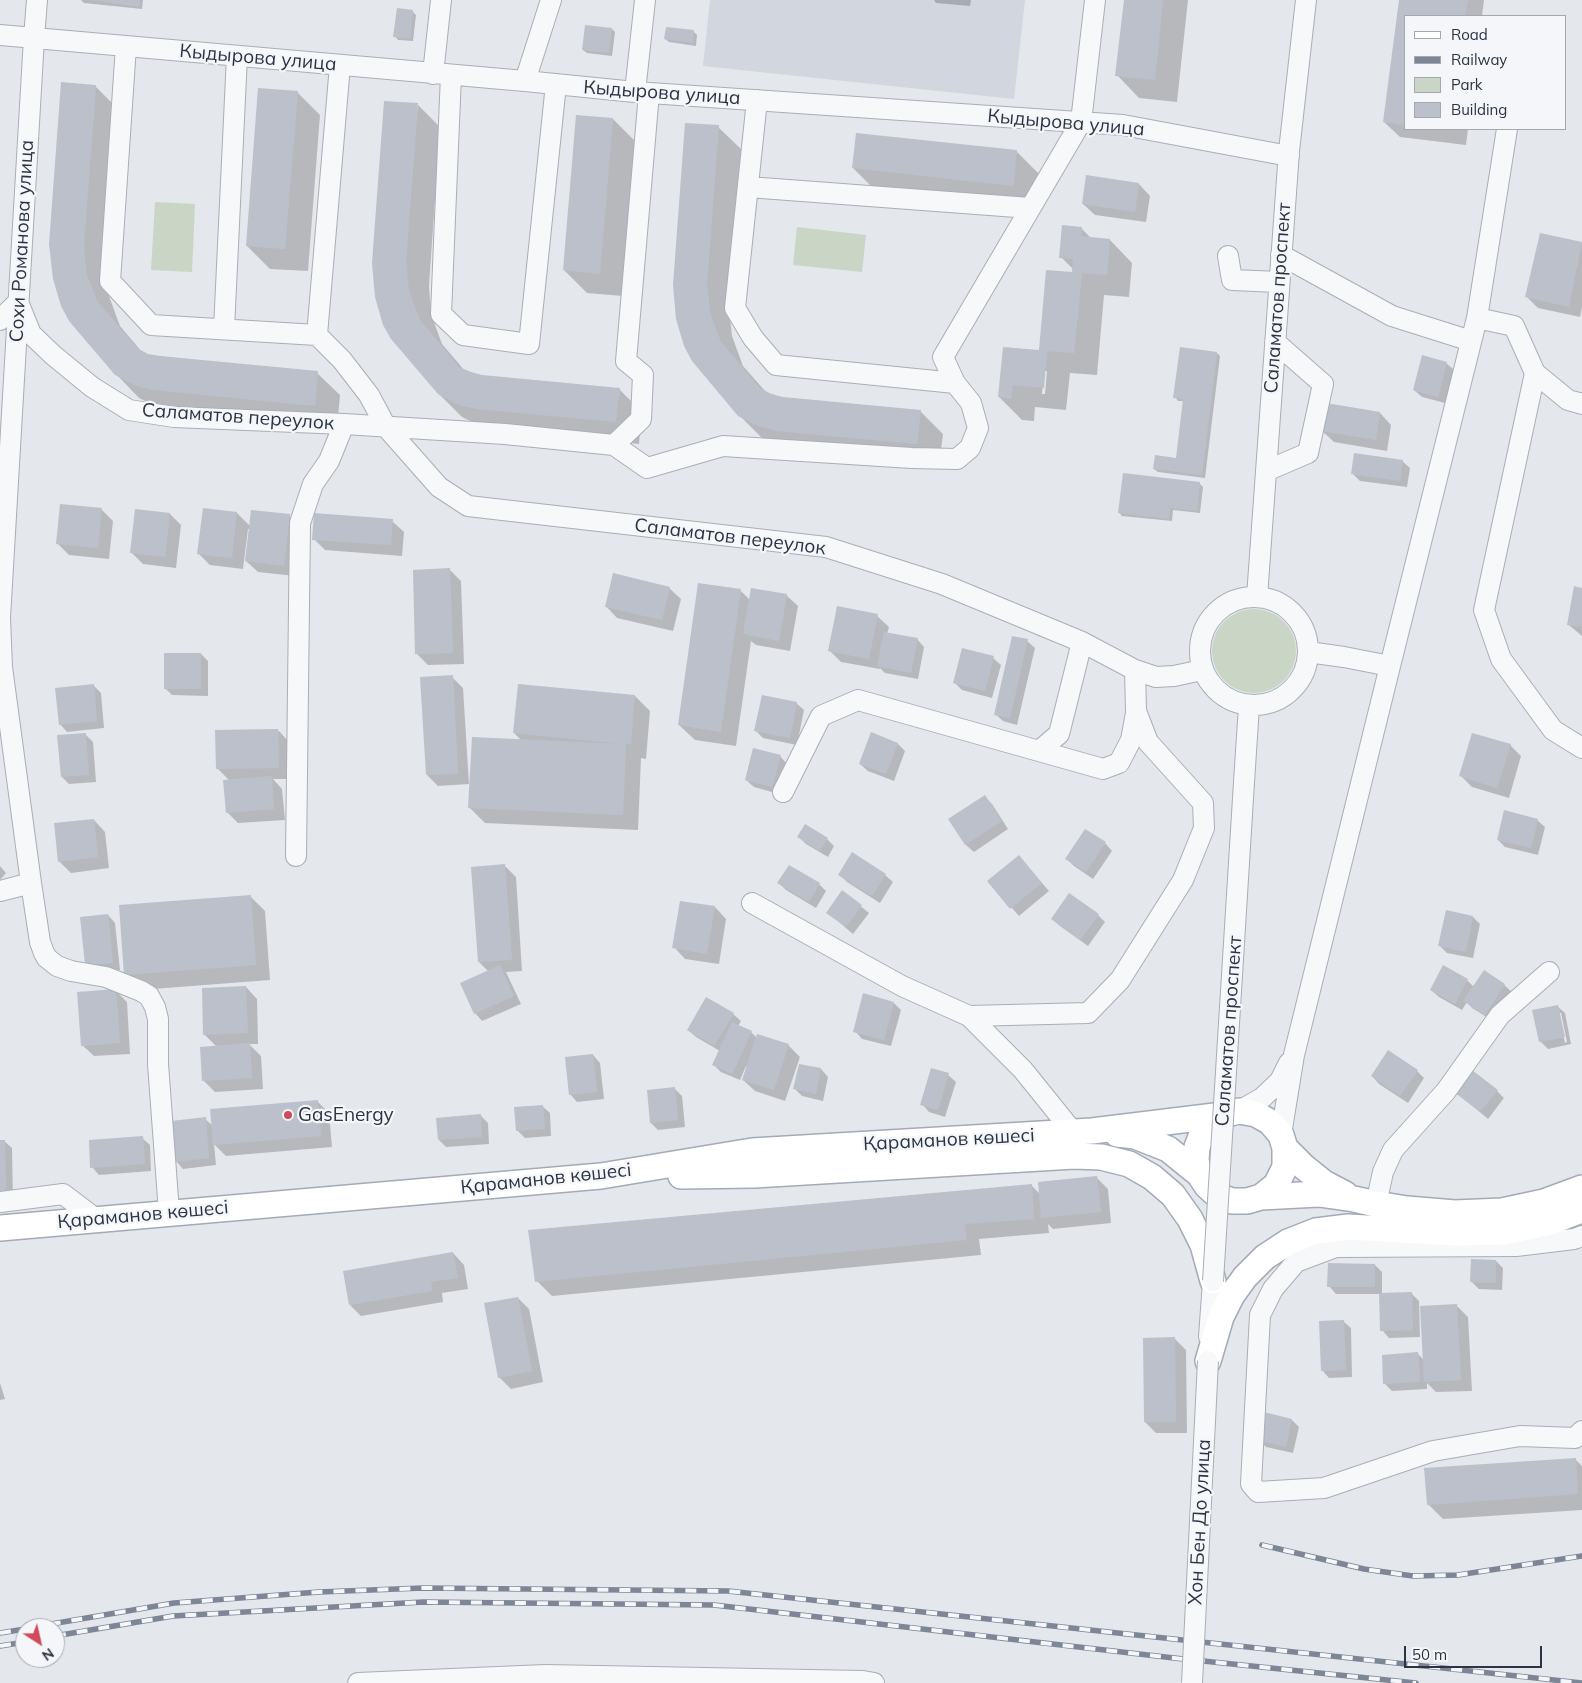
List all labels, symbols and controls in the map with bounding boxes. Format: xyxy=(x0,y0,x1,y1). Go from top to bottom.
legend xyxy=(1404,15,1567,130)
text: Road xyxy=(1451,25,1488,44)
street label: Кыдырова улица xyxy=(179,40,337,76)
text: Railway xyxy=(1451,50,1507,69)
text: Park xyxy=(1451,75,1483,94)
street label: Кыдырова улица xyxy=(583,76,741,110)
text: Building xyxy=(1451,100,1507,119)
street label: Кыдырова улица xyxy=(987,105,1145,141)
street label: Сохи Романова улица xyxy=(5,139,39,343)
street label: Саламатов проспект xyxy=(1260,202,1296,394)
street label: Саламатов переулок xyxy=(141,399,335,435)
street label: Саламатов переулок xyxy=(633,514,827,560)
street label: Саламатов проспект xyxy=(1211,935,1247,1127)
place label: GasEnergy xyxy=(298,1104,394,1126)
marker: GasEnergy xyxy=(282,1109,294,1121)
street label: Қараманов көшесі xyxy=(863,1124,1035,1156)
street label: Қараманов көшесі xyxy=(459,1159,633,1199)
street label: Қараманов көшесі xyxy=(56,1196,230,1234)
street label: Хон Бен До улица xyxy=(1184,1439,1216,1605)
north arrow xyxy=(15,1618,65,1668)
scale bar xyxy=(1407,1636,1544,1668)
text: N xyxy=(39,1644,58,1665)
text: 50 m xyxy=(1412,1645,1447,1664)

